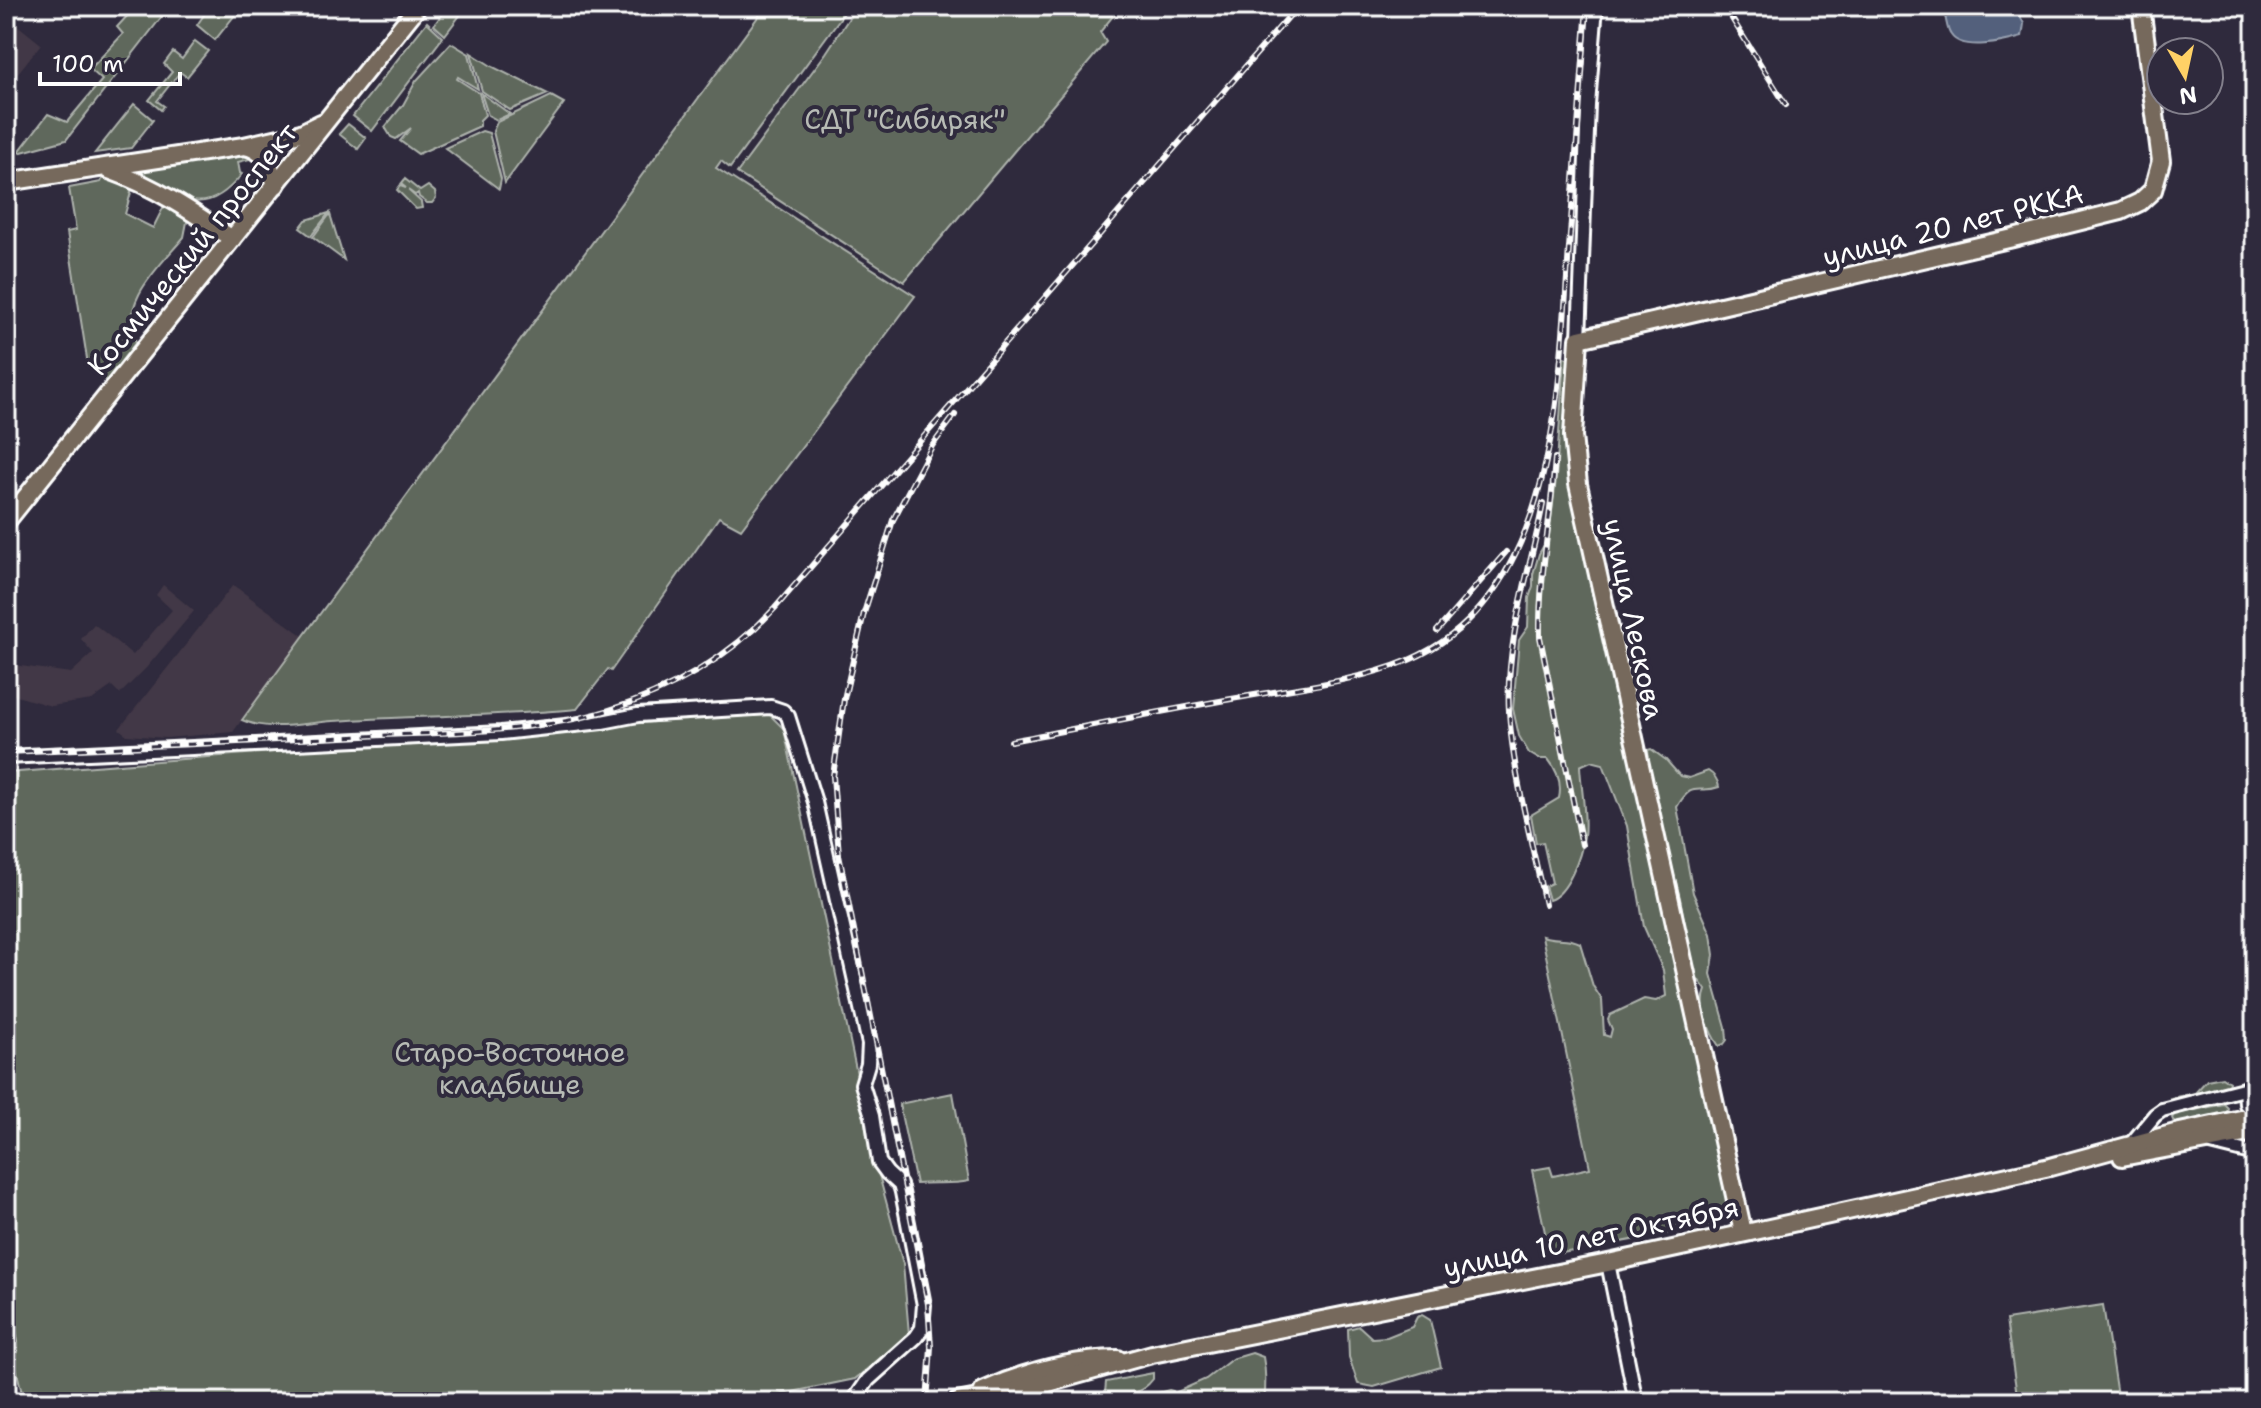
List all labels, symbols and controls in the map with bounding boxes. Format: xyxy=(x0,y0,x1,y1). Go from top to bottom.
scale bar xyxy=(40,36,180,86)
north arrow xyxy=(2145,36,2225,116)
text: 100 m xyxy=(52,48,124,80)
text: N xyxy=(2177,80,2199,111)
park label: СДТ "Сибиряк" xyxy=(804,100,1006,138)
street label: Космический проспект xyxy=(78,114,306,383)
street label: улица 20 лет РККА xyxy=(1819,174,2087,276)
street label: улица Лескова xyxy=(1594,515,1674,723)
park label: Старо-Восточное кладбище xyxy=(394,1033,626,1103)
street label: улица 10 лет Октября xyxy=(1440,1187,1742,1287)

